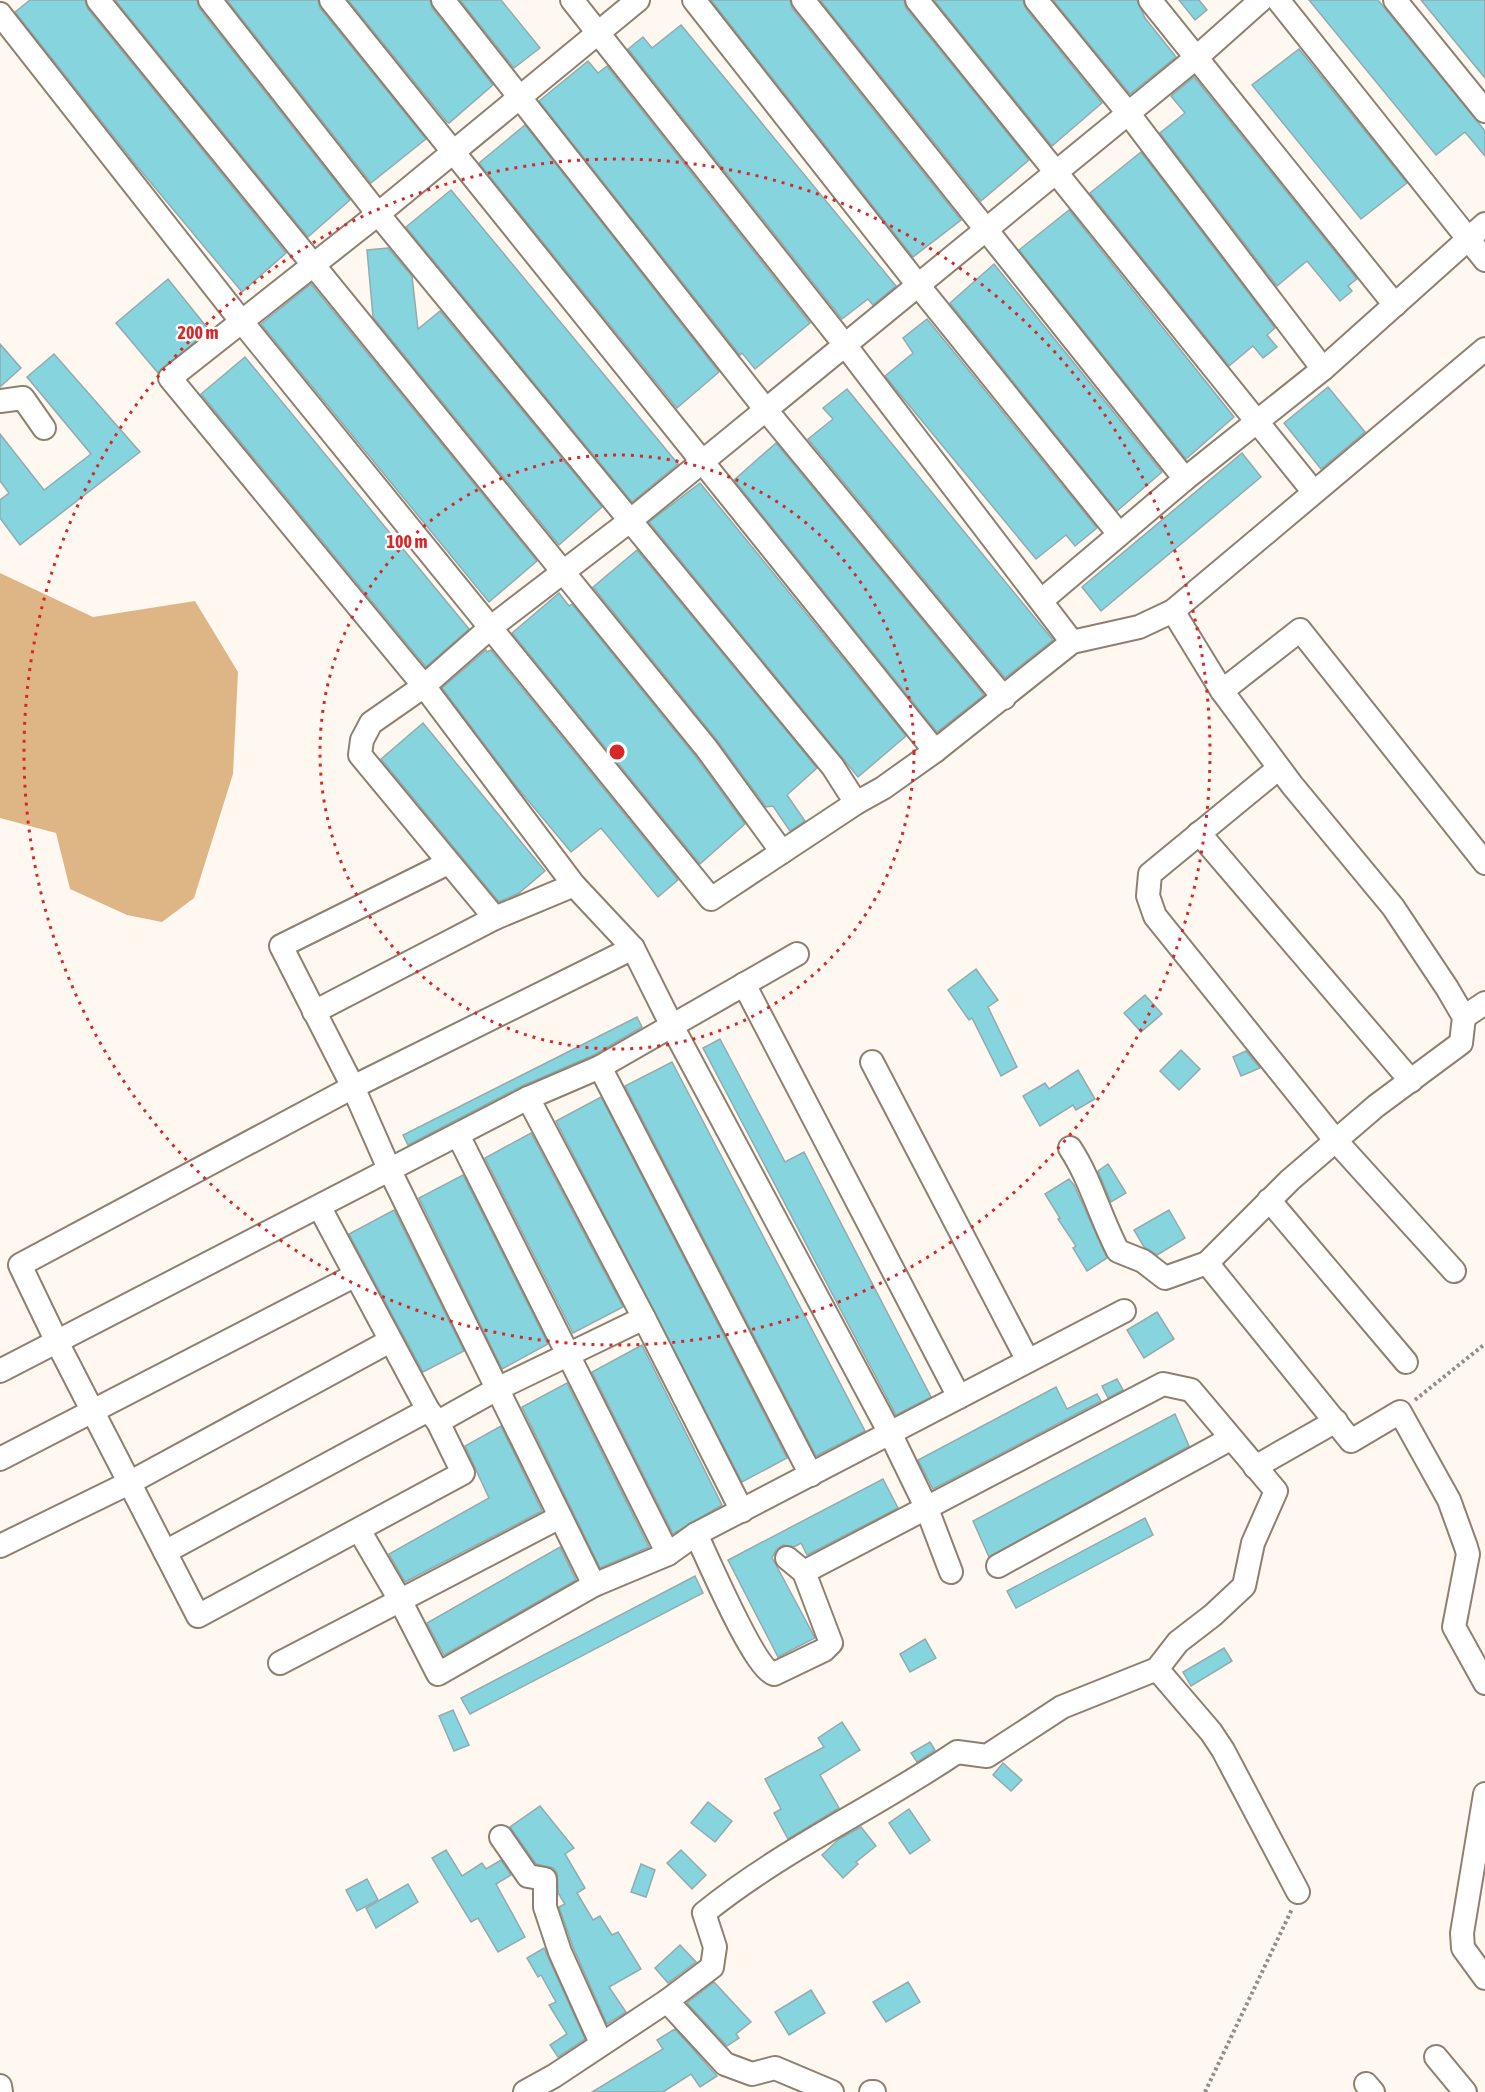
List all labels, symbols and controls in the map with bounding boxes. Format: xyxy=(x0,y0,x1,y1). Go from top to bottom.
text: 200 m xyxy=(178,322,218,343)
text: 100 m xyxy=(387,531,427,552)
centre of rings xyxy=(607,742,627,762)

